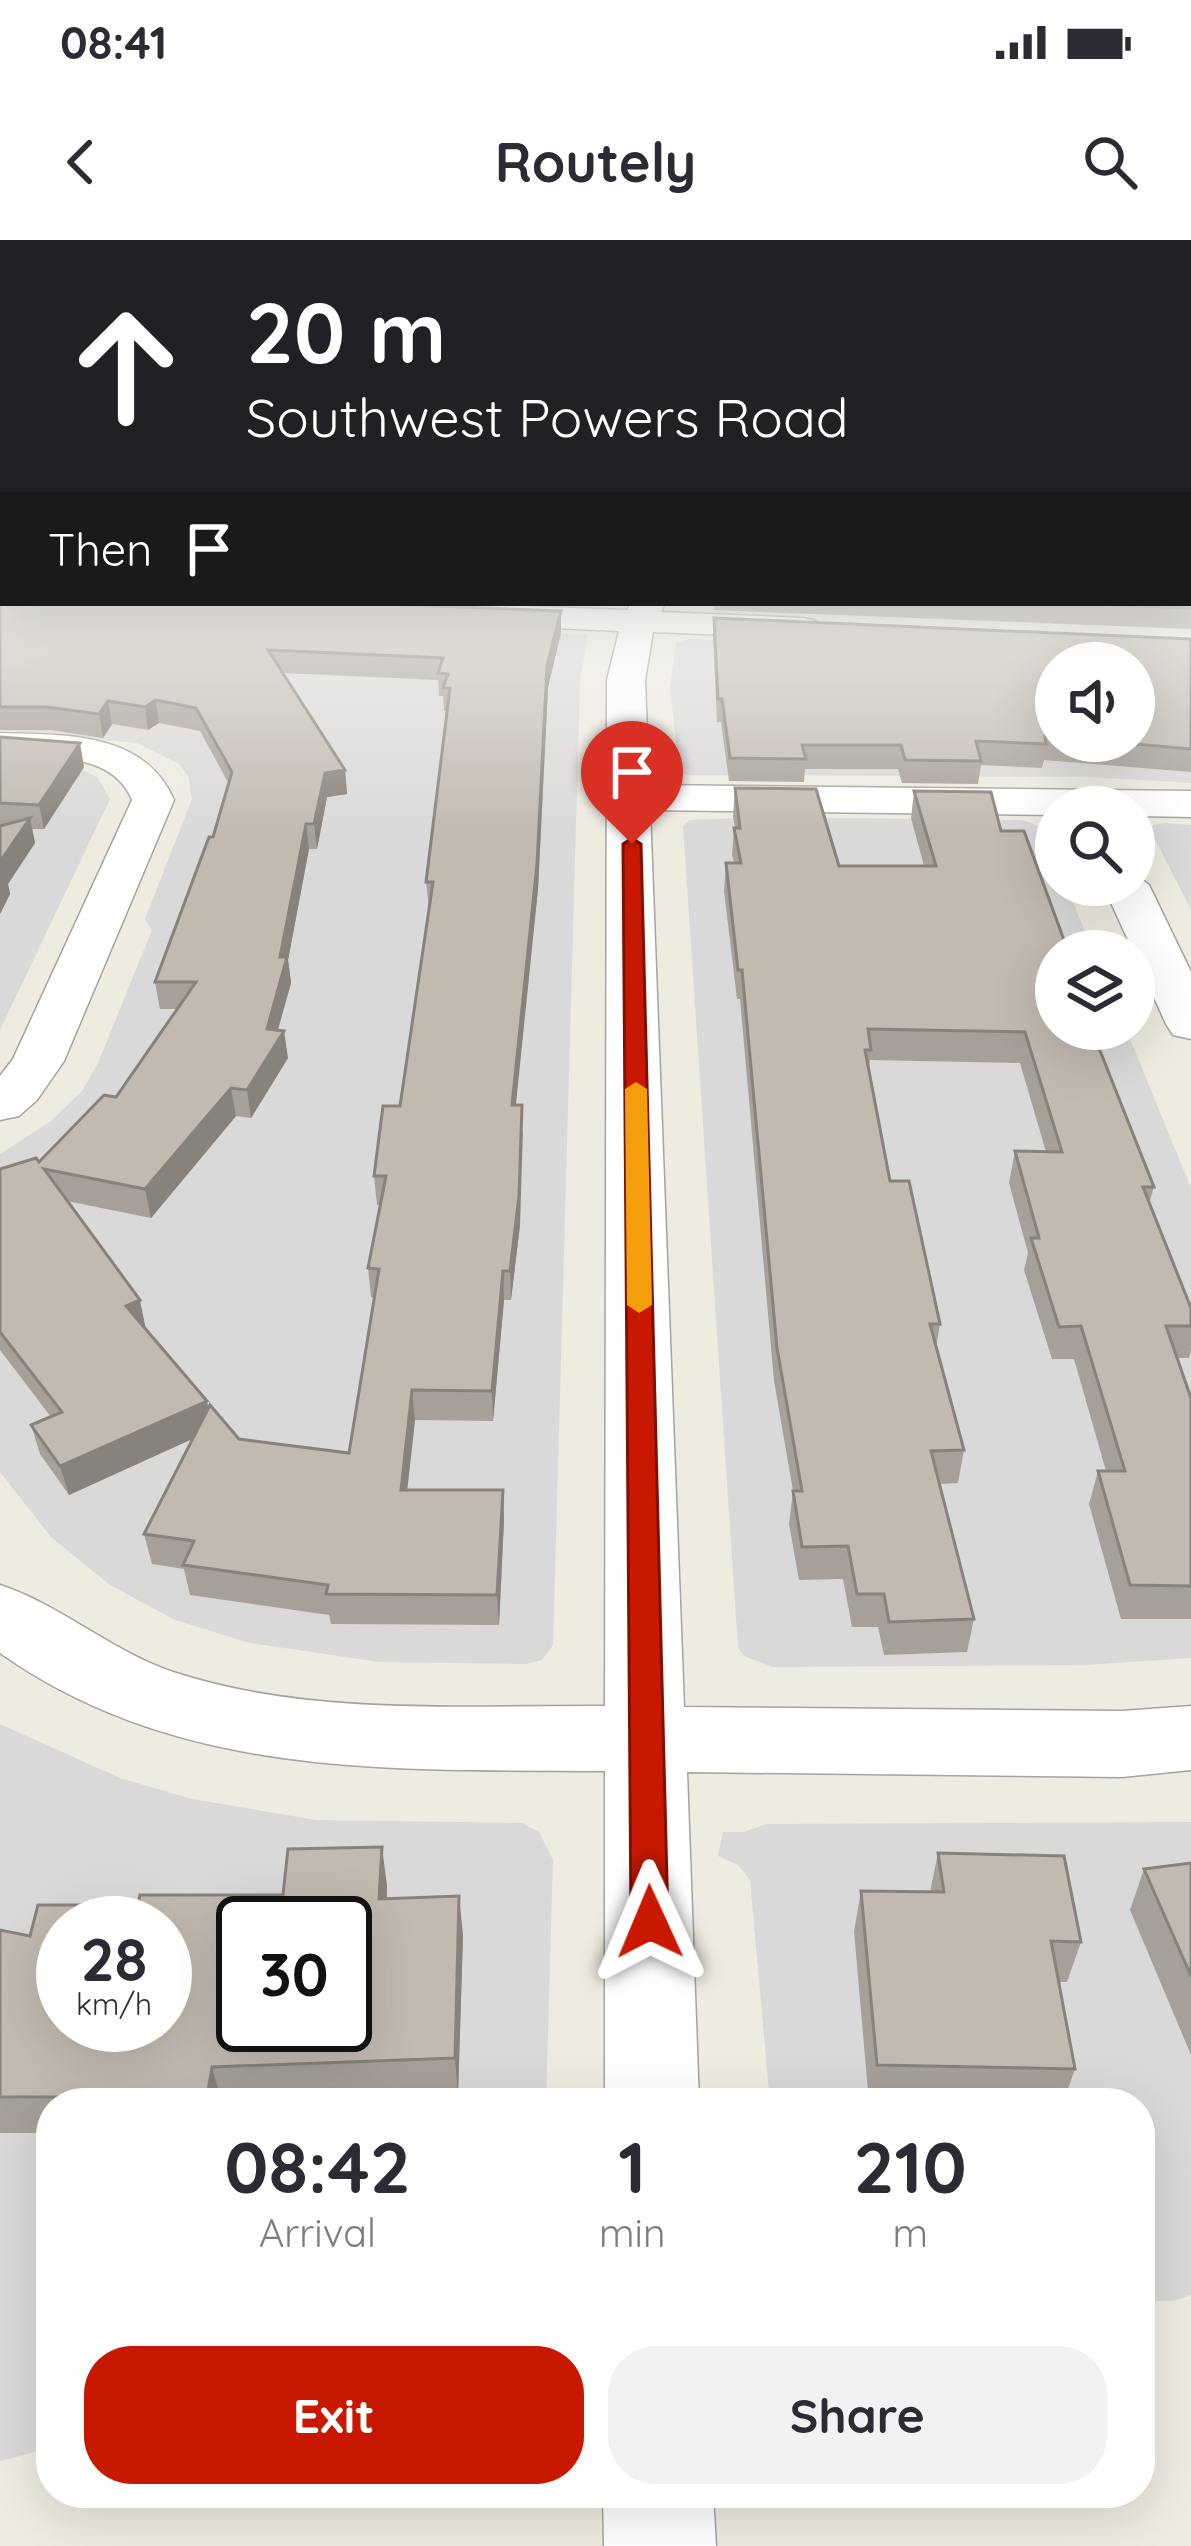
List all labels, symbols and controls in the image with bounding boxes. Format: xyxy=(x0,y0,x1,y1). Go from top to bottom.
text: 08:41 xyxy=(60,14,167,70)
text: Routely xyxy=(495,128,696,196)
icon: back xyxy=(48,129,114,195)
icon: search xyxy=(1077,129,1143,195)
text: 20 m xyxy=(246,279,446,384)
icon: ahead xyxy=(48,288,204,444)
text: Southwest Powers Road xyxy=(246,383,848,451)
icon: arrive xyxy=(176,516,242,582)
text: Then xyxy=(48,521,152,577)
map controls xyxy=(1035,642,1155,1050)
button: sound xyxy=(1035,642,1155,762)
pin xyxy=(581,721,683,844)
icon: arrive xyxy=(599,739,665,805)
button: search xyxy=(1035,786,1155,906)
button: layers xyxy=(1035,930,1155,1050)
position arrow xyxy=(587,1859,713,1985)
speed limit sign: 30 xyxy=(216,1896,372,2052)
text: 28 xyxy=(80,1921,148,1996)
text: km/h xyxy=(76,1985,152,2023)
text: 08:42 xyxy=(224,2121,411,2211)
text: 1 xyxy=(618,2121,646,2211)
text: 210 xyxy=(854,2121,967,2211)
text: Arrival xyxy=(259,2208,376,2257)
text: min xyxy=(599,2208,665,2257)
text: m xyxy=(892,2208,928,2257)
button: Exit xyxy=(84,2346,584,2484)
button: Share xyxy=(608,2346,1107,2484)

